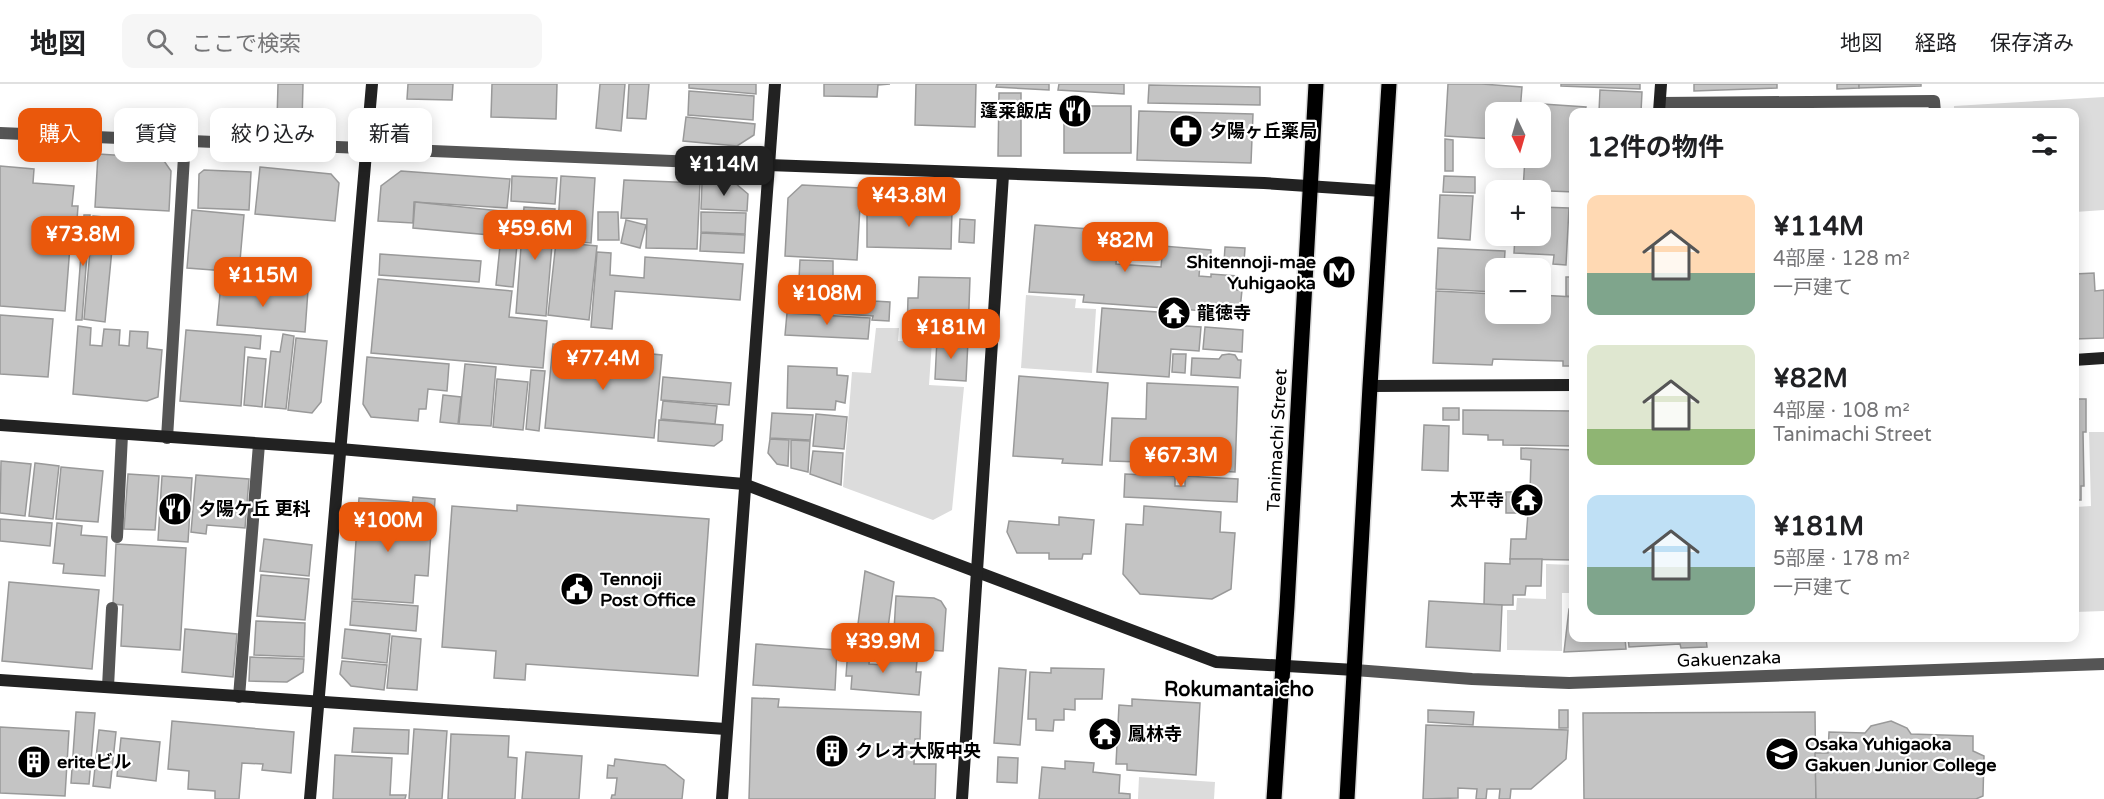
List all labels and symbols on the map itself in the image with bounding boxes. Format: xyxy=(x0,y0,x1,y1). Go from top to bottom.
restaurant icon: 蓬莱飯店 xyxy=(1057,93,1093,129)
place label: 蓬莱飯店 xyxy=(980,100,1052,122)
north arrow xyxy=(1485,102,1551,168)
pharmacy icon: 夕陽ヶ丘薬局 xyxy=(1168,113,1204,149)
place label: 夕陽ヶ丘薬局 xyxy=(1209,120,1317,142)
pin: ¥114M xyxy=(682,146,766,197)
pin: ¥43.8M xyxy=(860,177,958,228)
pin: ¥59.6M xyxy=(486,210,584,261)
pin: ¥73.8M xyxy=(34,216,132,267)
pin: ¥82M xyxy=(1089,222,1161,273)
place label: Shitennoji-mae Yuhigaoka xyxy=(1187,251,1316,294)
metro station icon: Shitennoji-mae Yuhigaoka xyxy=(1321,254,1357,290)
pin: ¥115M xyxy=(221,257,305,308)
pin: ¥108M xyxy=(785,275,869,326)
temple icon: 龍徳寺 xyxy=(1156,295,1192,331)
place label: 龍徳寺 xyxy=(1197,302,1251,324)
pin: ¥181M xyxy=(909,309,993,360)
pin: ¥77.4M xyxy=(554,340,652,391)
street label: Tanimachi Street xyxy=(1262,368,1292,512)
pin: ¥67.3M xyxy=(1132,437,1230,488)
temple icon: 太平寺 xyxy=(1509,482,1545,518)
place label: 太平寺 xyxy=(1450,489,1504,511)
restaurant icon: 夕陽ケ丘 更科 xyxy=(157,491,193,527)
place label: 夕陽ケ丘 更科 xyxy=(198,498,311,520)
pin: ¥100M xyxy=(346,502,430,553)
place label: Tennoji Post Office xyxy=(599,568,696,611)
public building icon: Tennoji Post Office xyxy=(559,571,595,607)
pin: ¥39.9M xyxy=(834,623,932,674)
street label: Gakuenzaka xyxy=(1676,646,1782,672)
district label: Rokumantaicho xyxy=(1164,678,1314,702)
temple icon: 鳳林寺 xyxy=(1087,716,1123,752)
place label: 鳳林寺 xyxy=(1128,723,1182,745)
building icon: クレオ大阪中央 xyxy=(814,733,850,769)
place label: Osaka Yuhigaoka Gakuen Junior College xyxy=(1805,733,1997,776)
school or university icon: Osaka Yuhigaoka Gakuen Junior College xyxy=(1764,736,1800,772)
place label: クレオ大阪中央 xyxy=(855,740,981,762)
building icon: eriteビル xyxy=(16,744,52,780)
place label: eriteビル xyxy=(57,751,132,773)

